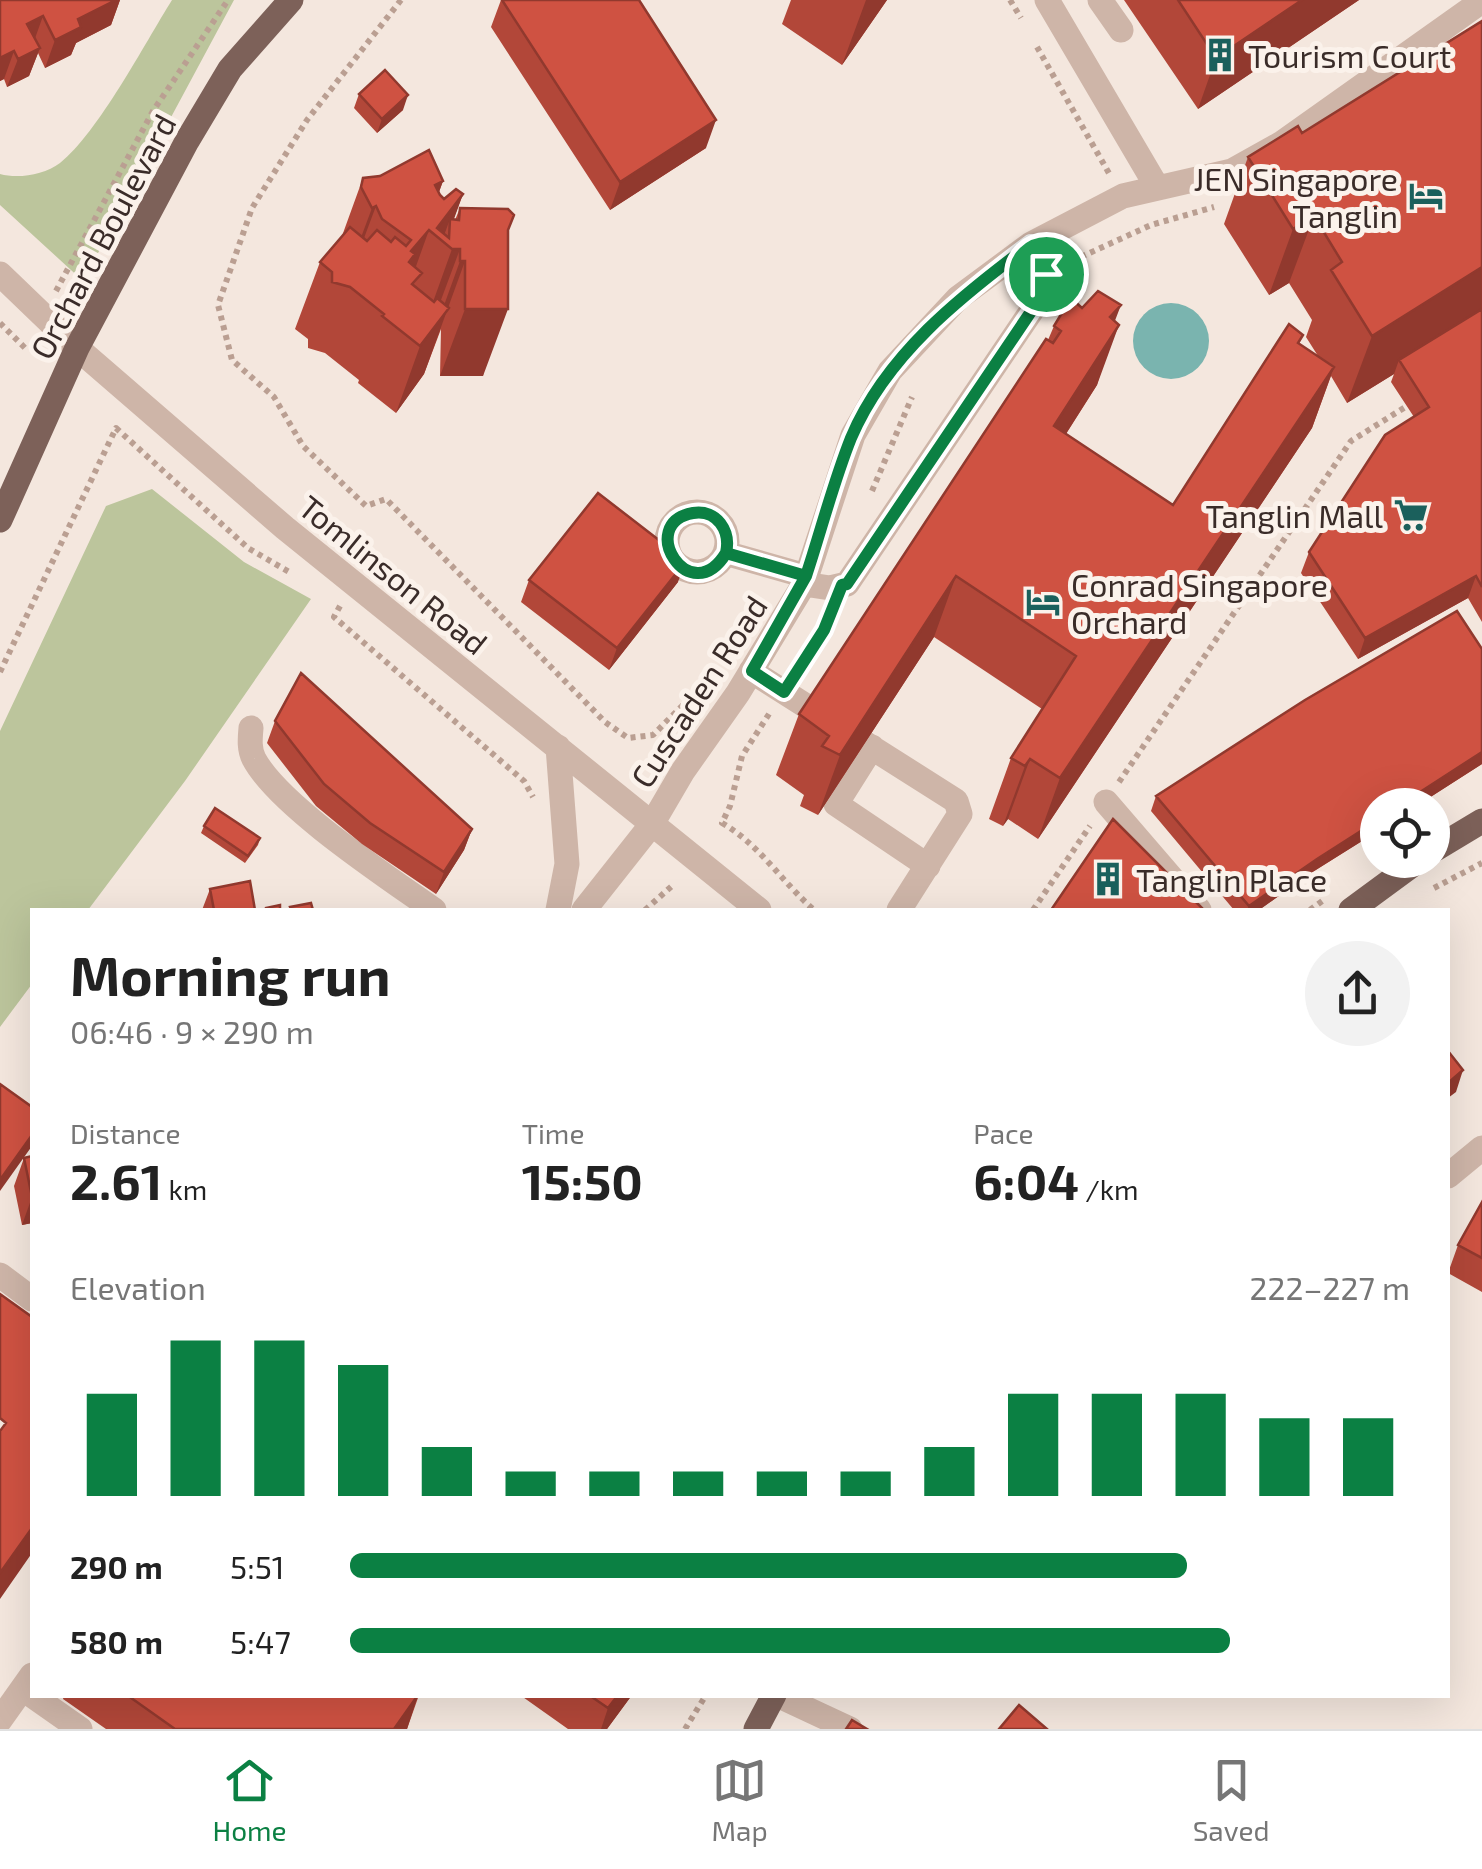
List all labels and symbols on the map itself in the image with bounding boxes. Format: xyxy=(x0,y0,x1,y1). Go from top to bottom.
building icon: Tourism Court xyxy=(1201,36,1239,74)
place label: Tourism Court xyxy=(1248,36,1451,74)
street label: Orchard Boulevard xyxy=(21,107,183,365)
place label: JEN Singapore Tanglin xyxy=(1193,159,1398,234)
hotel icon: JEN Singapore Tanglin xyxy=(1407,177,1445,215)
pin xyxy=(1004,232,1089,317)
street label: Tomlinson Road xyxy=(292,487,496,661)
place label: Tanglin Mall xyxy=(1206,496,1383,534)
supermarket icon: Tanglin Mall xyxy=(1392,496,1430,534)
place label: Conrad Singapore Orchard xyxy=(1071,565,1328,640)
hotel icon: Conrad Singapore Orchard xyxy=(1024,583,1062,621)
street label: Cuscaden Road xyxy=(622,588,774,794)
building icon: Tanglin Place xyxy=(1089,860,1127,898)
place label: Tanglin Place xyxy=(1136,860,1327,898)

